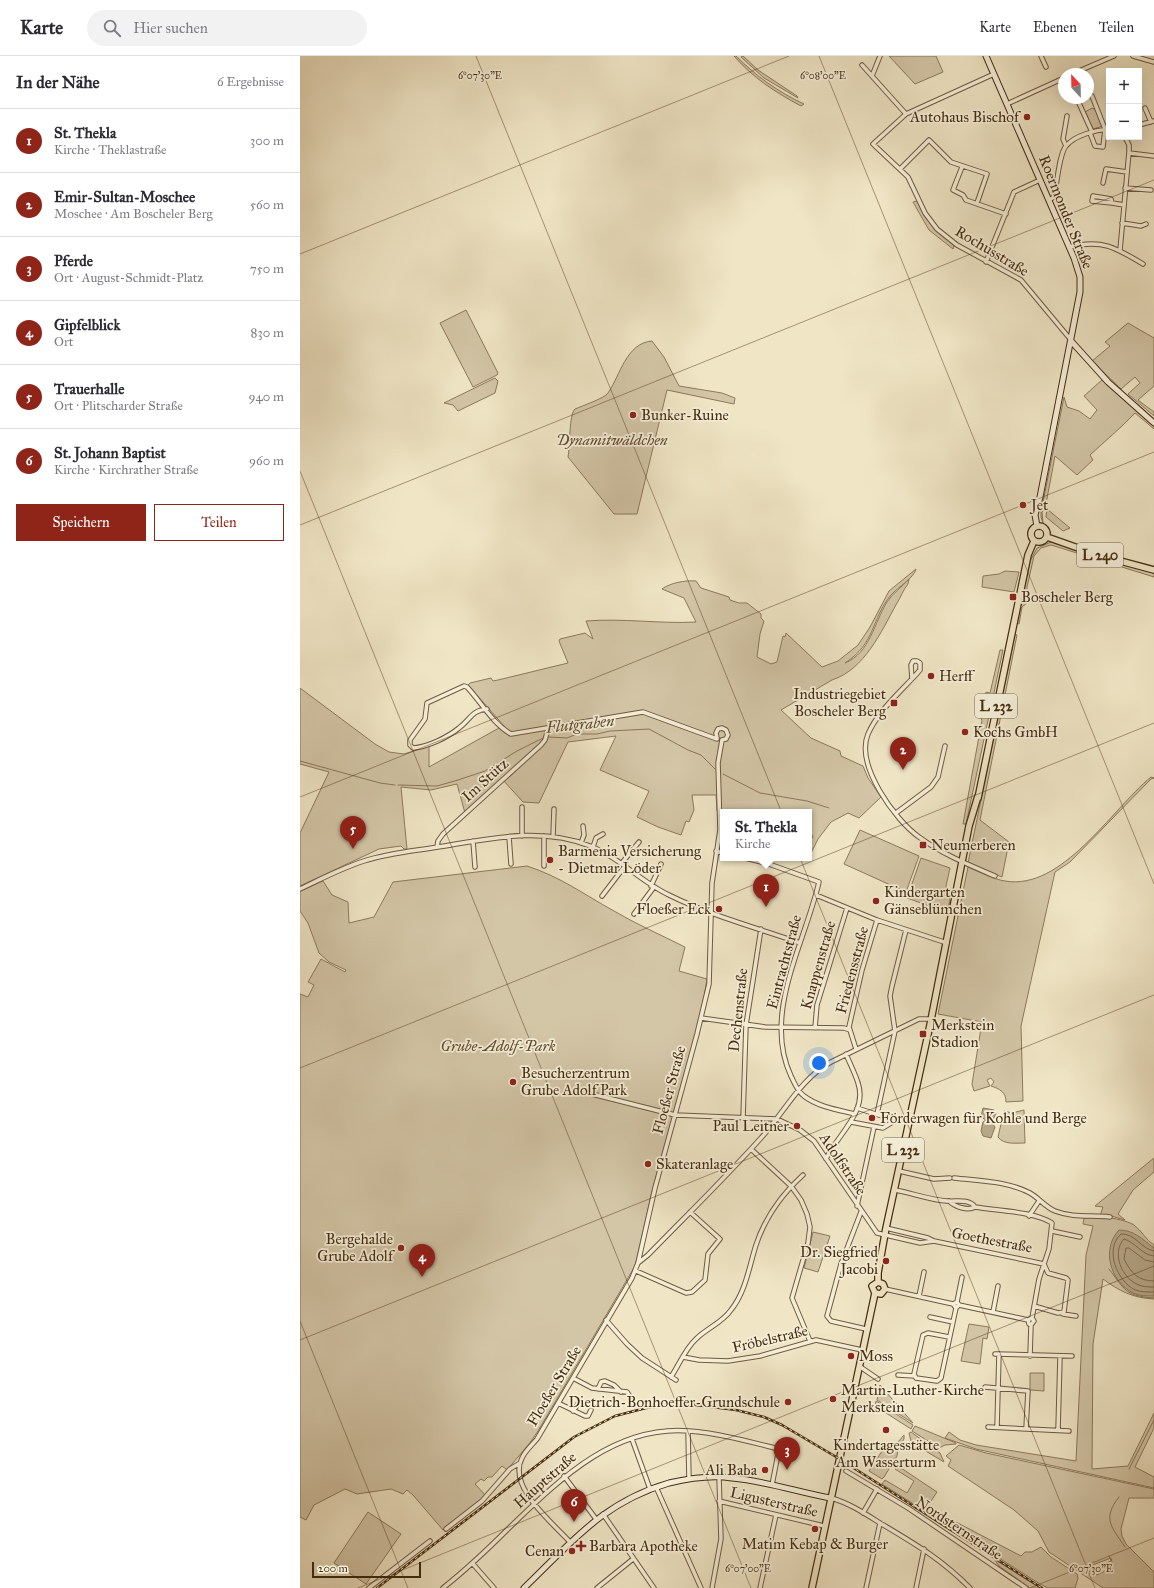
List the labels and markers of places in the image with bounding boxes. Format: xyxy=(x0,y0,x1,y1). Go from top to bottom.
place label: Autohaus Bischof xyxy=(909,108,1022,126)
marker: Autohaus Bischof xyxy=(1022,112,1032,122)
place label: Bunker-Ruine xyxy=(641,406,729,424)
marker: Bunker-Ruine xyxy=(628,410,638,420)
place label: Jet xyxy=(1029,496,1049,515)
marker: Jet xyxy=(1018,500,1028,510)
place label: Boscheler Berg xyxy=(1021,588,1114,606)
marker: Boscheler Berg xyxy=(1008,592,1018,602)
place label: Herff xyxy=(939,667,976,685)
marker: Herff xyxy=(926,671,936,681)
place label: Industriegebiet Boscheler Berg xyxy=(793,685,887,720)
marker: Industriegebiet Boscheler Berg xyxy=(889,698,899,708)
place label: Kochs GmbH xyxy=(973,723,1058,741)
marker: Kochs GmbH xyxy=(960,727,970,737)
pin: 2 xyxy=(890,737,916,770)
pin: 5 xyxy=(340,816,366,849)
place label: Neumerberen xyxy=(931,836,1016,854)
marker: Neumerberen xyxy=(918,840,928,850)
place label: Barmenia Versicherung - Dietmar Löder xyxy=(558,842,702,877)
marker: Barmenia Versicherung - Dietmar Löder xyxy=(545,855,555,865)
pin: 1 xyxy=(753,874,779,907)
place label: Kindergarten Gänseblümchen xyxy=(884,883,982,918)
marker: Kindergarten Gänseblümchen xyxy=(871,896,881,906)
place label: Floeßer Eck xyxy=(636,900,711,918)
marker: Floeßer Eck xyxy=(714,904,724,914)
place label: Merkstein Stadion xyxy=(931,1016,994,1051)
marker: Merkstein Stadion xyxy=(918,1029,928,1039)
place label: Besucherzentrum Grube Adolf Park xyxy=(521,1064,630,1099)
marker: Besucherzentrum Grube Adolf Park xyxy=(508,1077,518,1087)
place label: Förderwagen für Kohle und Berge xyxy=(880,1109,1087,1127)
marker: Förderwagen für Kohle und Berge xyxy=(867,1113,877,1123)
place label: Paul Leitner xyxy=(712,1117,789,1135)
marker: Paul Leitner xyxy=(792,1121,802,1131)
place label: Skateranlage xyxy=(656,1155,733,1173)
marker: Skateranlage xyxy=(643,1159,653,1169)
place label: Bergehalde Grube Adolf xyxy=(317,1230,396,1265)
marker: Bergehalde Grube Adolf xyxy=(396,1243,406,1253)
place label: Dr. Siegfried Jacobi xyxy=(800,1243,878,1279)
pin: 4 xyxy=(409,1244,435,1277)
marker: Dr. Siegfried Jacobi xyxy=(881,1256,891,1266)
place label: Moss xyxy=(859,1347,893,1365)
marker: Moss xyxy=(846,1351,856,1361)
place label: Martin-Luther-Kirche Merkstein xyxy=(841,1381,984,1416)
place label: Dietrich-Bonhoeffer-Grundschule xyxy=(569,1393,780,1411)
marker: Martin-Luther-Kirche Merkstein xyxy=(828,1394,838,1404)
marker: Dietrich-Bonhoeffer-Grundschule xyxy=(783,1397,793,1407)
marker: Kindertagesstätte Am Wasserturm xyxy=(881,1425,891,1435)
place label: Kindertagesstätte Am Wasserturm xyxy=(833,1436,939,1471)
pin: 3 xyxy=(774,1437,800,1470)
place label: Ali Baba xyxy=(705,1461,758,1479)
marker: Ali Baba xyxy=(760,1465,770,1475)
pin: 6 xyxy=(561,1489,587,1522)
marker: Matim Kebap & Burger xyxy=(810,1524,820,1534)
place label: Matim Kebap & Burger xyxy=(742,1535,889,1553)
place label: Barbara Apotheke xyxy=(589,1537,698,1555)
marker: Barbara Apotheke xyxy=(576,1541,586,1551)
place label: Cenan xyxy=(525,1542,564,1560)
marker: Cenan xyxy=(567,1546,577,1556)

